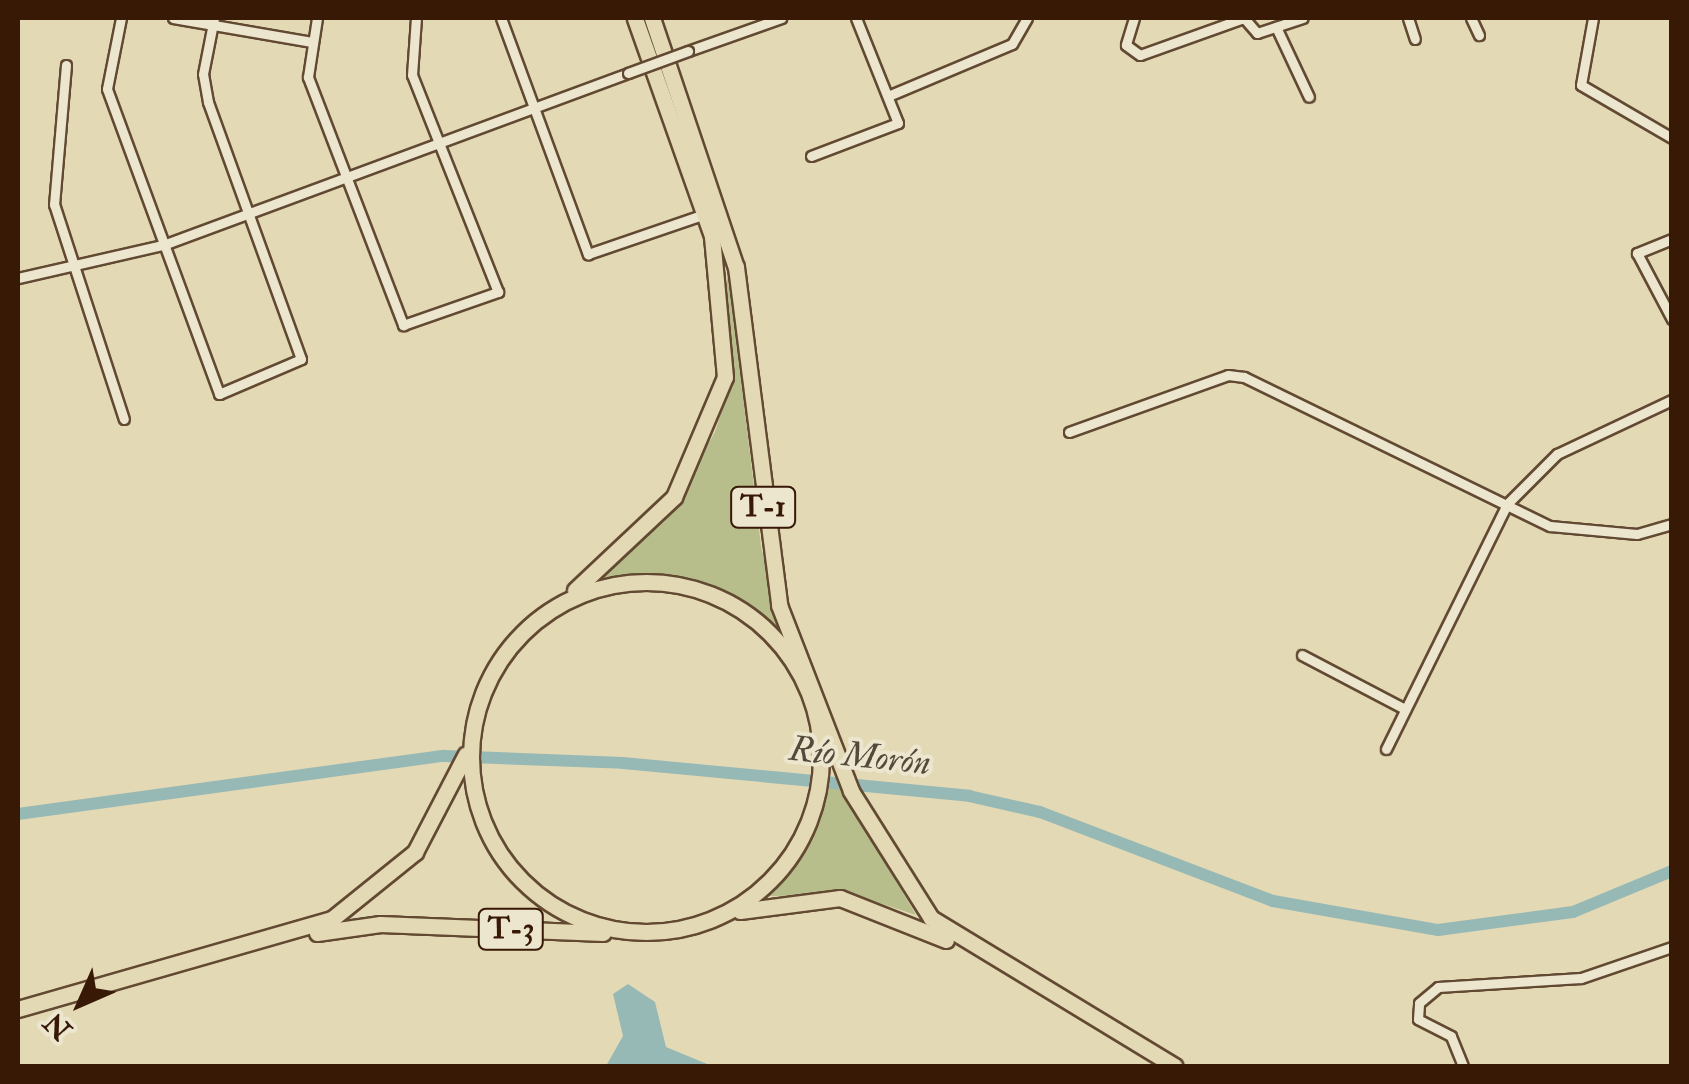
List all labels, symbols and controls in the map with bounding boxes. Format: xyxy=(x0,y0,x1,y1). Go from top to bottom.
road number: T-1 xyxy=(728,482,798,532)
water label: Río Morón xyxy=(787,728,933,784)
road number: T-3 xyxy=(476,904,546,954)
north arrow xyxy=(30,954,130,1054)
text: N xyxy=(37,1004,80,1047)

